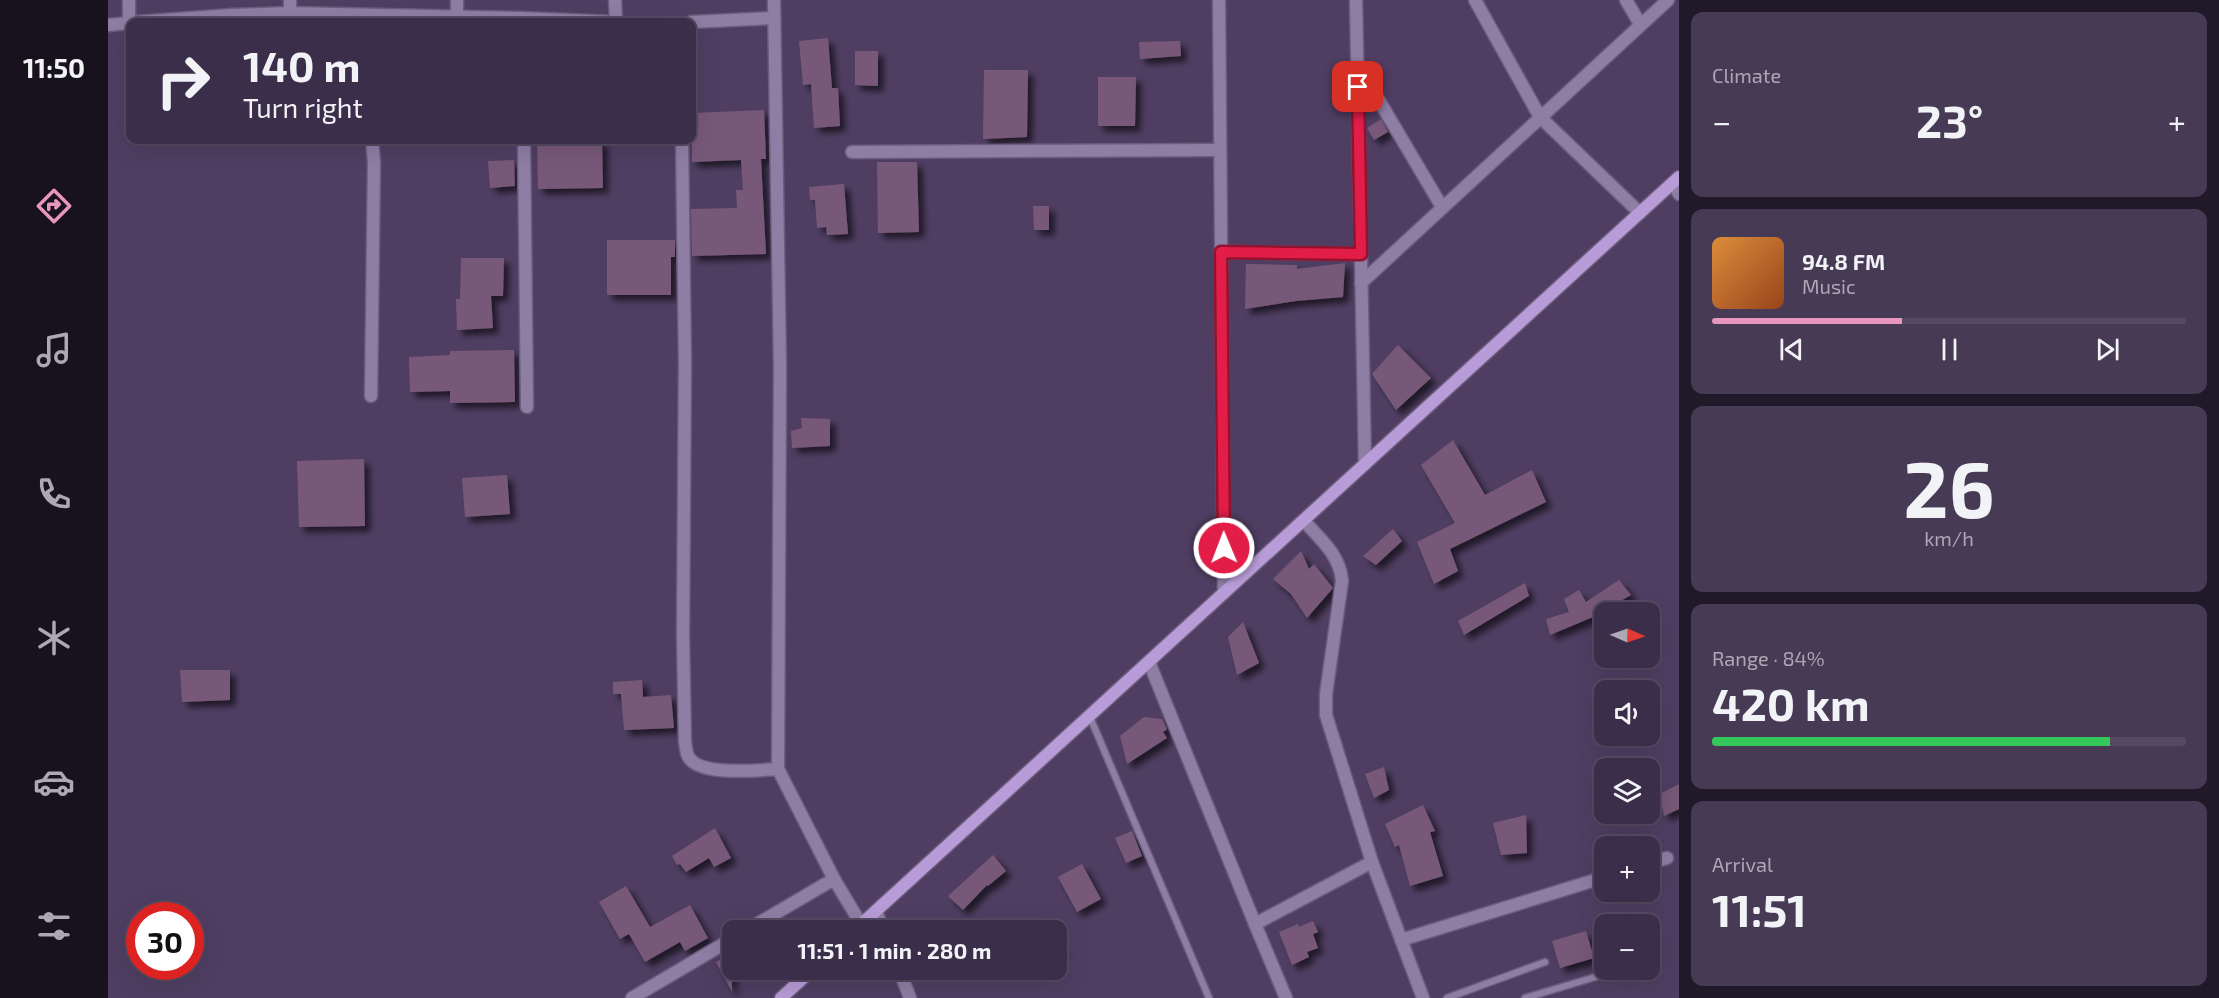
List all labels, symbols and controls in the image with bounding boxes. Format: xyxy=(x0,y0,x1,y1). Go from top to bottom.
text: 140 m xyxy=(243,40,360,90)
icon: right xyxy=(144,42,222,120)
text: 11:50 xyxy=(23,51,85,83)
pin xyxy=(1332,61,1383,112)
text: Climate xyxy=(1712,63,1781,87)
icon: arrive xyxy=(1341,70,1374,103)
text: Turn right xyxy=(243,91,363,123)
text: 23° xyxy=(1916,93,1983,147)
text: − xyxy=(1712,101,1731,141)
text: + xyxy=(2168,101,2186,141)
icon: directions xyxy=(33,185,75,227)
text: 94.8 FM xyxy=(1802,248,1885,274)
text: Music xyxy=(1802,274,1856,298)
icon: music xyxy=(33,329,75,371)
icon: previous xyxy=(1775,333,1808,366)
icon: pause xyxy=(1933,333,1966,366)
icon: next xyxy=(2091,333,2124,366)
text: 26 xyxy=(1903,440,1995,534)
icon: phone xyxy=(33,473,75,515)
position arrow xyxy=(1192,516,1256,580)
text: km/h xyxy=(1924,526,1974,550)
north arrow xyxy=(1594,602,1660,668)
map controls xyxy=(1594,602,1660,980)
icon: climate xyxy=(33,617,75,659)
text: Range · 84% xyxy=(1712,646,1825,670)
text: 420 km xyxy=(1712,676,1870,730)
button: sound xyxy=(1594,680,1660,746)
button: layers xyxy=(1594,758,1660,824)
icon: car xyxy=(33,761,75,803)
button: + xyxy=(1594,836,1660,902)
text: Arrival xyxy=(1712,852,1773,876)
text: 11:51 xyxy=(1712,882,1807,936)
speed limit sign: 30 xyxy=(126,902,204,980)
icon: filters xyxy=(33,905,75,947)
button: − xyxy=(1594,914,1660,980)
text: 11:51 · 1 min · 280 m xyxy=(798,937,991,963)

